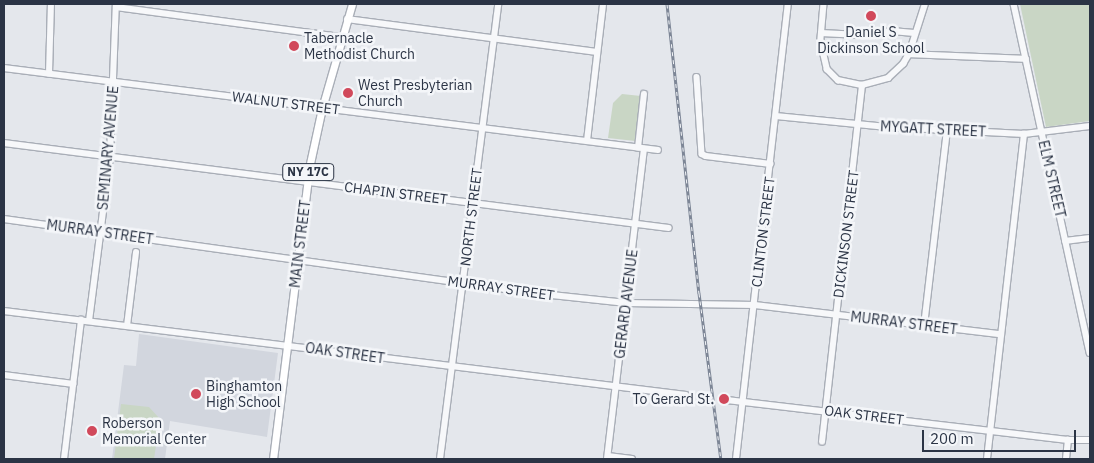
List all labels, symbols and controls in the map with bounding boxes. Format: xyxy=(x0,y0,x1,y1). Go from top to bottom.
marker: Daniel S Dickinson School xyxy=(865,10,877,22)
place label: Daniel S Dickinson School xyxy=(817,24,925,56)
place label: Tabernacle Methodist Church xyxy=(304,30,415,62)
marker: Tabernacle Methodist Church xyxy=(288,40,300,52)
place label: West Presbyterian Church xyxy=(358,77,472,110)
street label: SEMINARY AVENUE xyxy=(94,85,122,211)
marker: West Presbyterian Church xyxy=(342,87,354,99)
street label: WALNUT STREET xyxy=(231,88,341,118)
street label: MYGATT STREET xyxy=(880,118,986,140)
street label: ELM STREET xyxy=(1035,139,1069,219)
road number: NY 17C xyxy=(282,162,334,182)
street label: NORTH STREET xyxy=(457,167,485,267)
street label: DICKINSON STREET xyxy=(830,169,862,299)
street label: CLINTON STREET xyxy=(748,176,778,288)
street label: CHAPIN STREET xyxy=(343,178,449,208)
street label: MAIN STREET xyxy=(286,199,314,289)
street label: MURRAY STREET xyxy=(45,216,155,248)
street label: GERARD AVENUE xyxy=(611,248,641,360)
street label: MURRAY STREET xyxy=(446,272,556,304)
street label: MURRAY STREET xyxy=(849,308,959,338)
street label: OAK STREET xyxy=(304,339,386,367)
place label: Binghamton High School xyxy=(206,378,282,411)
marker: Binghamton High School xyxy=(190,388,202,400)
place label: To Gerard St. xyxy=(632,391,714,407)
marker: To Gerard St. xyxy=(718,393,730,405)
street label: OAK STREET xyxy=(823,402,905,428)
place label: Roberson Memorial Center xyxy=(102,415,206,448)
scale bar xyxy=(924,420,1078,452)
marker: Roberson Memorial Center xyxy=(86,425,98,437)
text: 200 m xyxy=(930,429,974,448)

